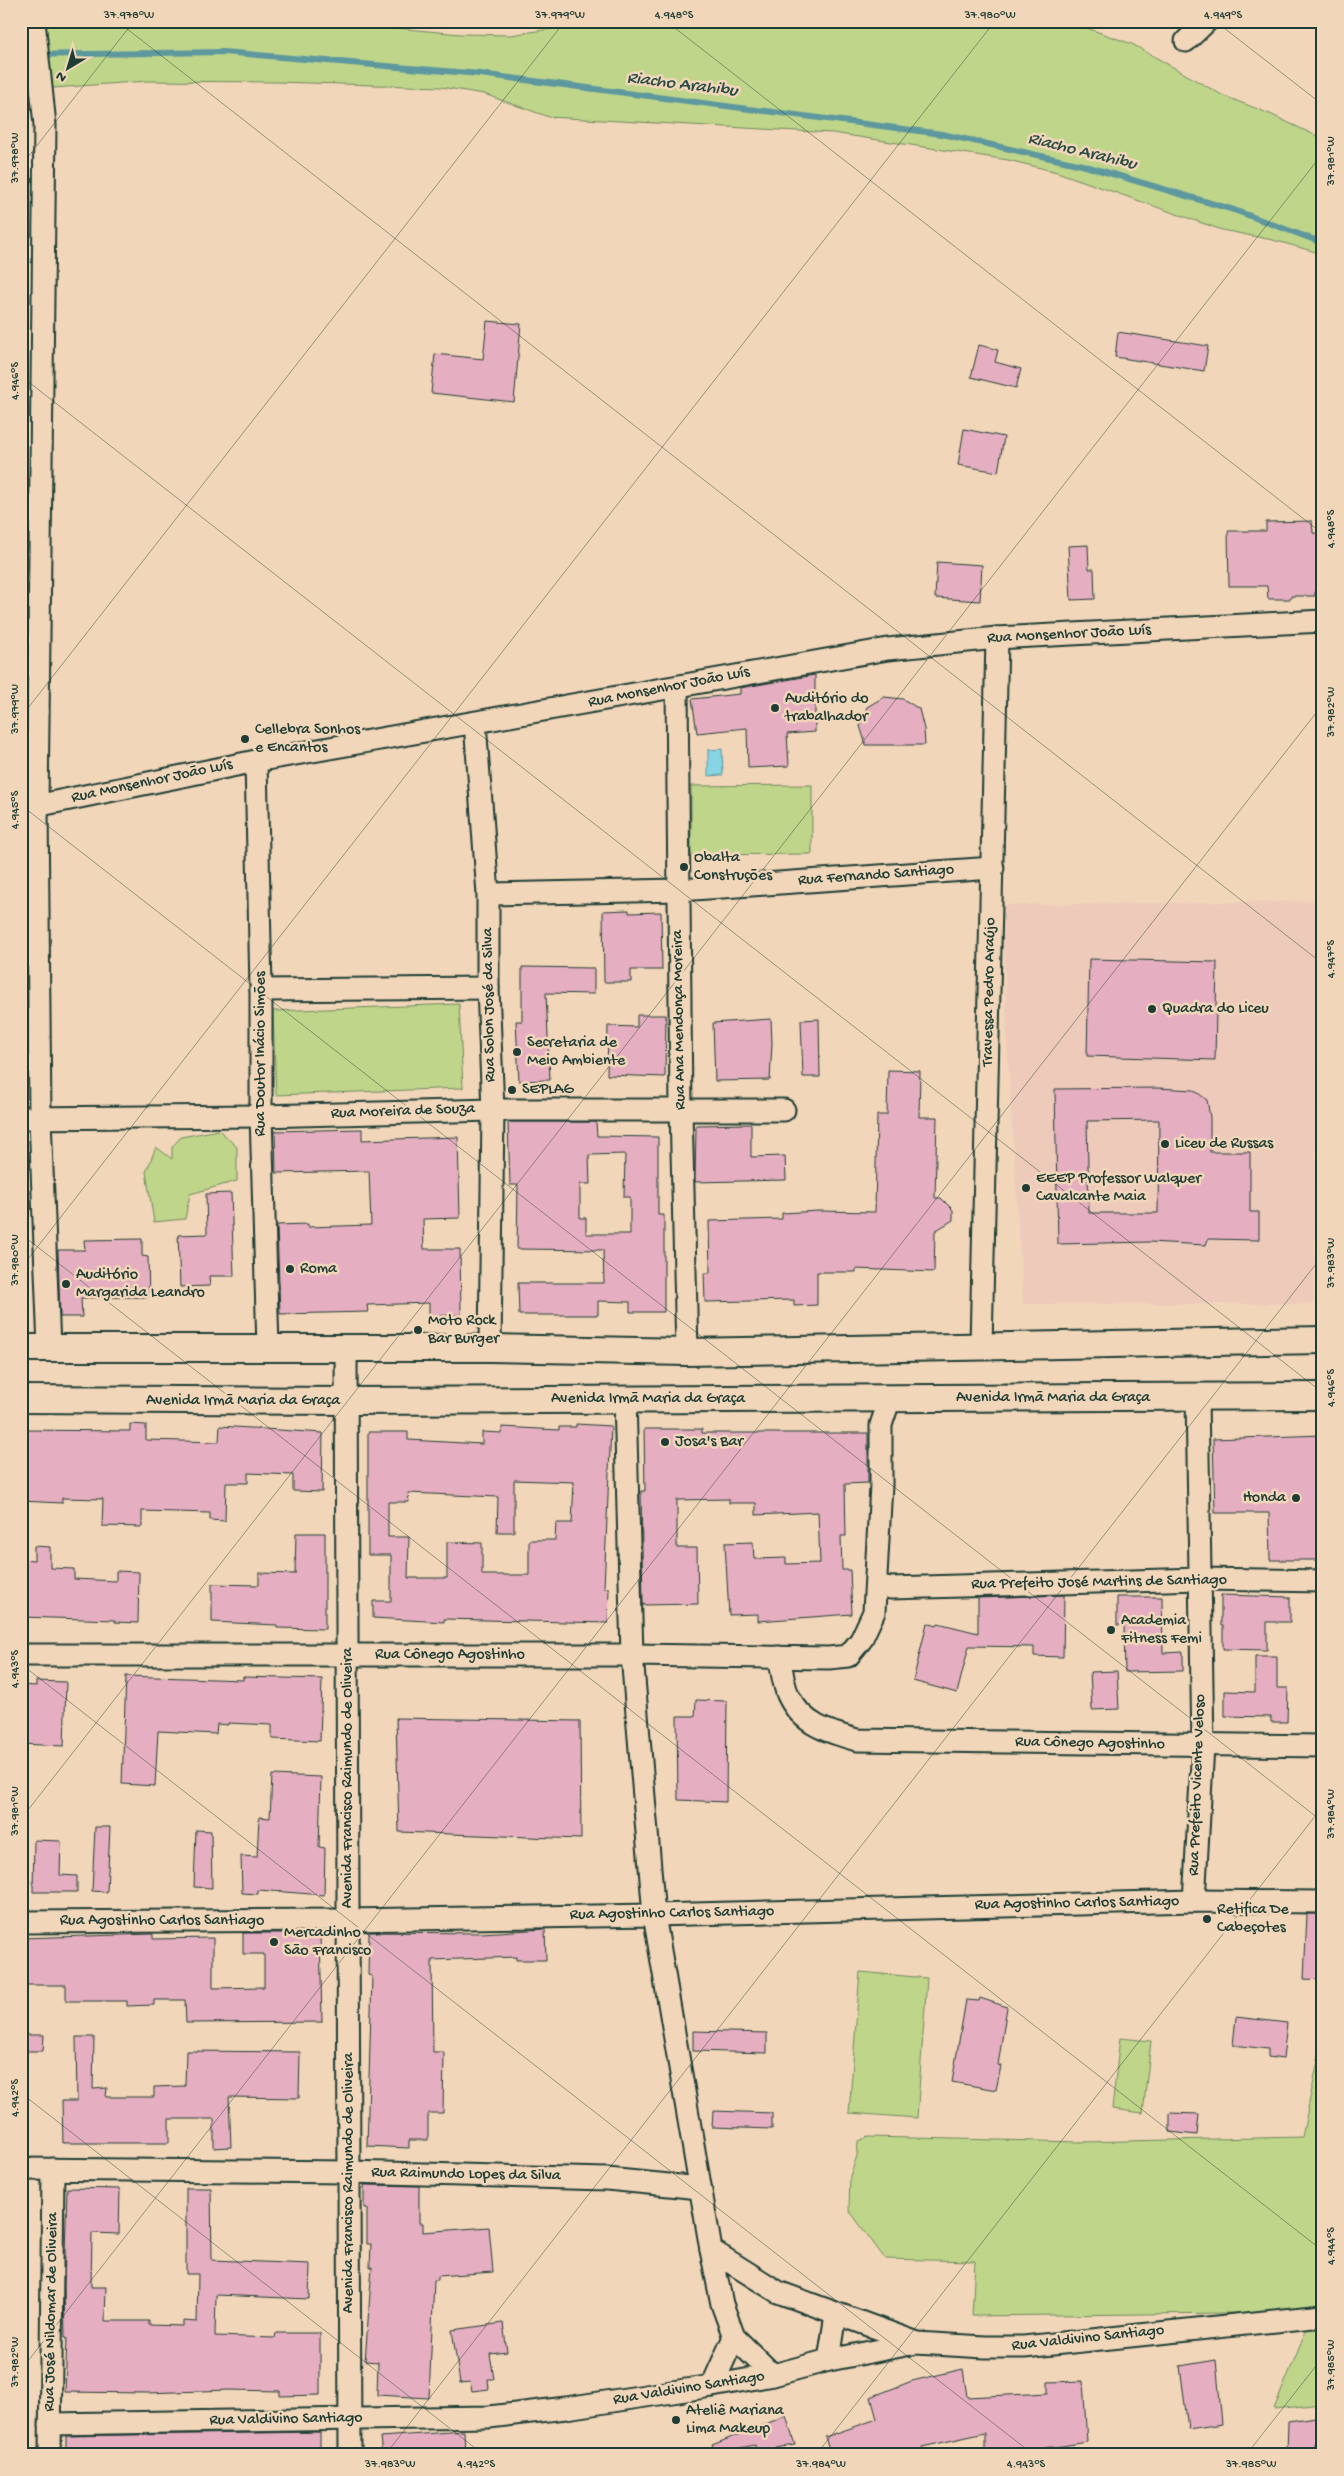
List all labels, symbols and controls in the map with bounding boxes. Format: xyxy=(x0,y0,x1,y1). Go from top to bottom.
text: 37.978°W xyxy=(103,9,154,23)
text: 37.979°W xyxy=(534,9,585,23)
text: 4.948°S xyxy=(655,9,694,23)
text: 37.980°W xyxy=(963,9,1016,23)
text: 4.949°S xyxy=(1204,9,1242,23)
north arrow xyxy=(42,42,92,92)
text: N xyxy=(53,67,70,86)
water label: Riacho Arahibu xyxy=(626,68,740,102)
water label: Riacho Arahibu xyxy=(1026,128,1140,176)
text: 37.978°W xyxy=(9,133,23,184)
text: 37.981°W xyxy=(1325,136,1339,187)
text: 4.946°S xyxy=(9,361,23,400)
text: 4.948°S xyxy=(1325,509,1339,548)
street label: Rua Monsenhor João Luís xyxy=(987,621,1153,649)
street label: Rua Monsenhor João Luís xyxy=(587,663,752,713)
text: 37.979°W xyxy=(9,684,23,735)
text: 37.982°W xyxy=(1325,687,1339,738)
place label: Auditório do trabalhador xyxy=(784,690,869,727)
marker: Auditório do trabalhador xyxy=(769,702,781,714)
place label: Cellebra Sonhos e Encantos xyxy=(255,721,361,758)
marker: Cellebra Sonhos e Encantos xyxy=(239,733,251,745)
street label: Rua Monsenhor João Luís xyxy=(70,755,235,808)
text: 4.945°S xyxy=(9,790,23,829)
place label: Obalta Construções xyxy=(694,849,773,886)
marker: Obalta Construções xyxy=(678,861,690,873)
street label: Rua Fernando Santiago xyxy=(797,861,955,891)
street label: Travessa Pedro Araújo xyxy=(979,917,1001,1068)
street label: Rua Solon José da Silva xyxy=(479,926,501,1082)
street label: Rua Ana Mendonça Moreira xyxy=(669,929,691,1110)
text: 4.947°S xyxy=(1325,939,1339,978)
street label: Rua Doutor Inácio Simões xyxy=(252,970,271,1137)
place label: Quadra do Liceu xyxy=(1162,1000,1269,1019)
marker: Quadra do Liceu xyxy=(1146,1003,1158,1015)
place label: Secretaria de Meio Ambiente xyxy=(527,1034,626,1071)
marker: Secretaria de Meio Ambiente xyxy=(511,1046,523,1058)
place label: SEPLAG xyxy=(522,1081,575,1100)
marker: SEPLAG xyxy=(506,1084,518,1096)
street label: Rua Moreira de Souza xyxy=(331,1100,477,1124)
place label: Liceu de Russas xyxy=(1175,1135,1274,1154)
marker: Liceu de Russas xyxy=(1159,1138,1171,1150)
place label: EEEP Professor Walquer Cavalcante Maia xyxy=(1036,1170,1202,1207)
marker: EEEP Professor Walquer Cavalcante Maia xyxy=(1020,1182,1032,1194)
text: 37.980°W xyxy=(9,1234,23,1287)
text: 37.983°W xyxy=(1325,1238,1339,1289)
place label: Roma xyxy=(300,1260,338,1279)
marker: Roma xyxy=(284,1263,296,1275)
place label: Auditório Margarida Leandro xyxy=(76,1266,205,1303)
marker: Auditório Margarida Leandro xyxy=(60,1278,72,1290)
place label: Moto Rock Bar Burger xyxy=(427,1312,500,1349)
marker: Moto Rock Bar Burger xyxy=(412,1324,424,1336)
text: 4.946°S xyxy=(1325,1368,1339,1407)
street label: Avenida Irmã Maria da Graça xyxy=(956,1389,1151,1408)
street label: Avenida Irmã Maria da Graça xyxy=(551,1390,746,1409)
street label: Avenida Irmã Maria da Graça xyxy=(146,1392,341,1411)
place label: Josa's Bar xyxy=(675,1433,744,1452)
marker: Josa's Bar xyxy=(659,1436,671,1448)
place label: Honda xyxy=(1243,1489,1287,1508)
marker: Honda xyxy=(1290,1492,1302,1504)
street label: Rua Prefeito José Martins de Santiago xyxy=(971,1571,1227,1595)
place label: Academia Fitness Femi xyxy=(1120,1612,1202,1649)
marker: Academia Fitness Femi xyxy=(1105,1624,1117,1636)
street label: Rua Cônego Agostinho xyxy=(375,1646,525,1665)
street label: Avenida Francisco Raimundo de Oliveira xyxy=(339,1647,358,1908)
text: 4.943°S xyxy=(9,1649,23,1688)
street label: Rua Prefeito Vicente Veloso xyxy=(1185,1694,1211,1876)
street label: Rua Cônego Agostinho xyxy=(1015,1733,1165,1755)
text: 37.981°W xyxy=(9,1786,23,1837)
text: 37.984°W xyxy=(1325,1789,1339,1840)
street label: Rua Agostinho Carlos Santiago xyxy=(975,1893,1179,1915)
place label: Retifica De Cabeçotes xyxy=(1217,1901,1290,1938)
street label: Rua Agostinho Carlos Santiago xyxy=(570,1903,774,1925)
street label: Rua Agostinho Carlos Santiago xyxy=(60,1912,264,1931)
marker: Retifica De Cabeçotes xyxy=(1201,1913,1213,1925)
place label: Mercadinho São Francisco xyxy=(284,1924,371,1961)
marker: Mercadinho São Francisco xyxy=(268,1936,280,1948)
street label: Avenida Francisco Raimundo de Oliveira xyxy=(340,2052,359,2313)
text: 4.942°S xyxy=(9,2079,23,2117)
street label: Rua Raimundo Lopes da Silva xyxy=(371,2164,562,2186)
street label: Rua José Nildomar de Oliveira xyxy=(41,2211,63,2412)
text: 4.944°S xyxy=(1325,2227,1339,2265)
street label: Rua Valdivino Santiago xyxy=(1011,2322,1165,2356)
text: 37.982°W xyxy=(9,2337,23,2388)
text: 37.985°W xyxy=(1325,2340,1339,2391)
street label: Rua Valdivino Santiago xyxy=(612,2368,766,2410)
place label: Ateliê Mariana Lima Makeup xyxy=(686,2402,785,2439)
street label: Rua Valdivino Santiago xyxy=(209,2409,363,2431)
marker: Ateliê Mariana Lima Makeup xyxy=(670,2414,682,2426)
text: 37.983°W xyxy=(364,2458,415,2472)
text: 4.942°S xyxy=(457,2458,495,2472)
text: 37.984°W xyxy=(795,2458,846,2472)
text: 4.943°S xyxy=(1007,2458,1046,2472)
text: 37.985°W xyxy=(1225,2458,1276,2472)

